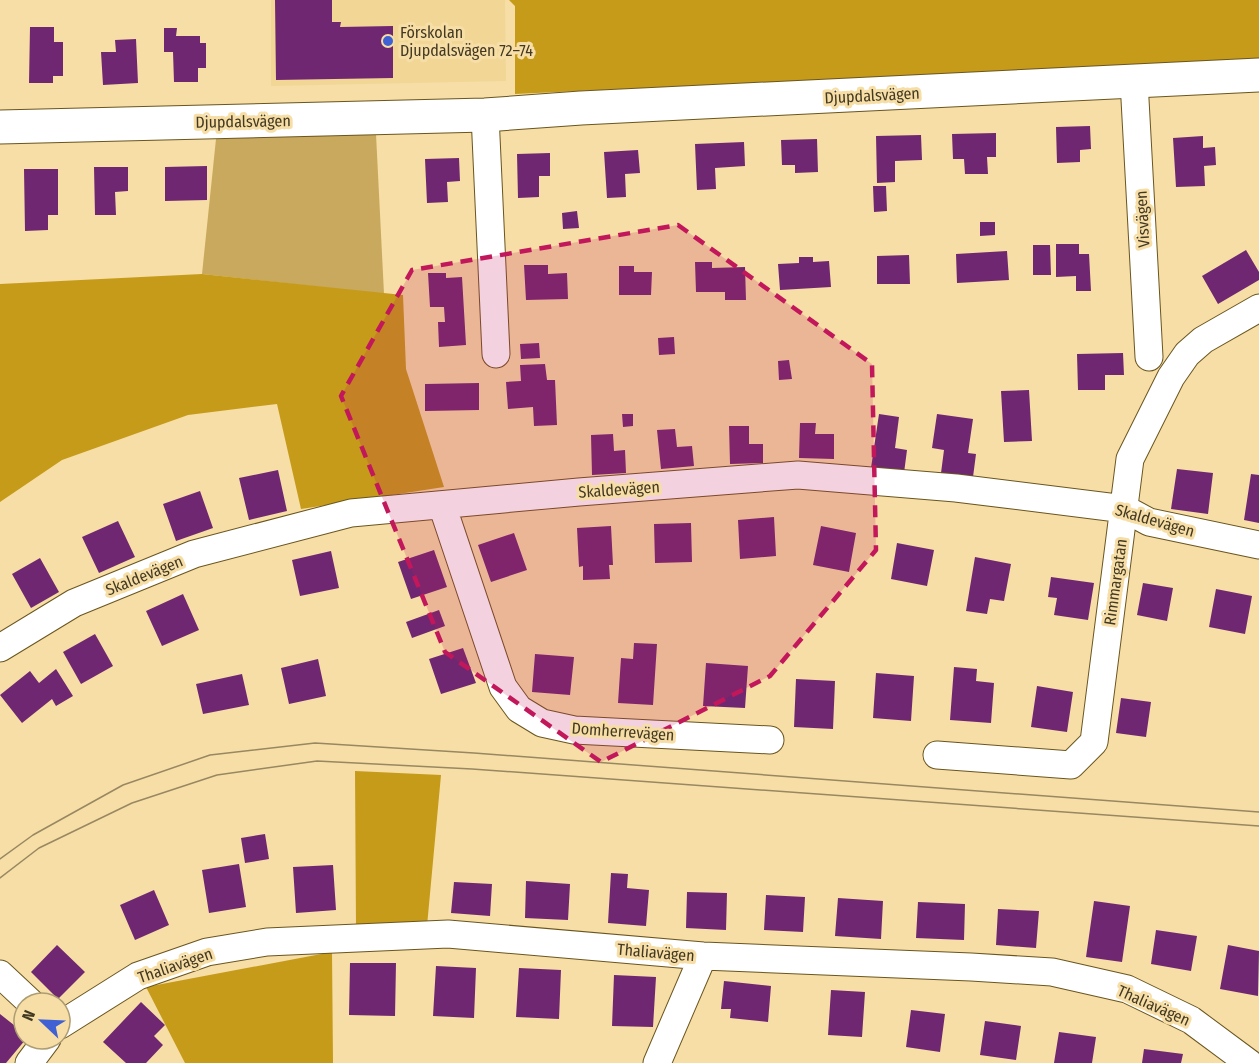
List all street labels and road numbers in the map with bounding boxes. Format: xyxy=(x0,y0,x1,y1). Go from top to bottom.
street label: Djupdalsvägen xyxy=(824,84,920,107)
street label: Djupdalsvägen xyxy=(195,111,291,132)
street label: Visvägen xyxy=(1132,190,1153,248)
street label: Skaldevägen xyxy=(578,477,660,502)
street label: Skaldevägen xyxy=(1113,500,1197,541)
street label: Rimmargatan xyxy=(1100,538,1131,626)
street label: Skaldevägen xyxy=(103,551,186,600)
street label: Domherrevägen xyxy=(571,718,675,745)
street label: Thaliavägen xyxy=(616,940,695,965)
street label: Thaliavägen xyxy=(135,944,215,987)
street label: Thaliavägen xyxy=(1115,981,1193,1030)

